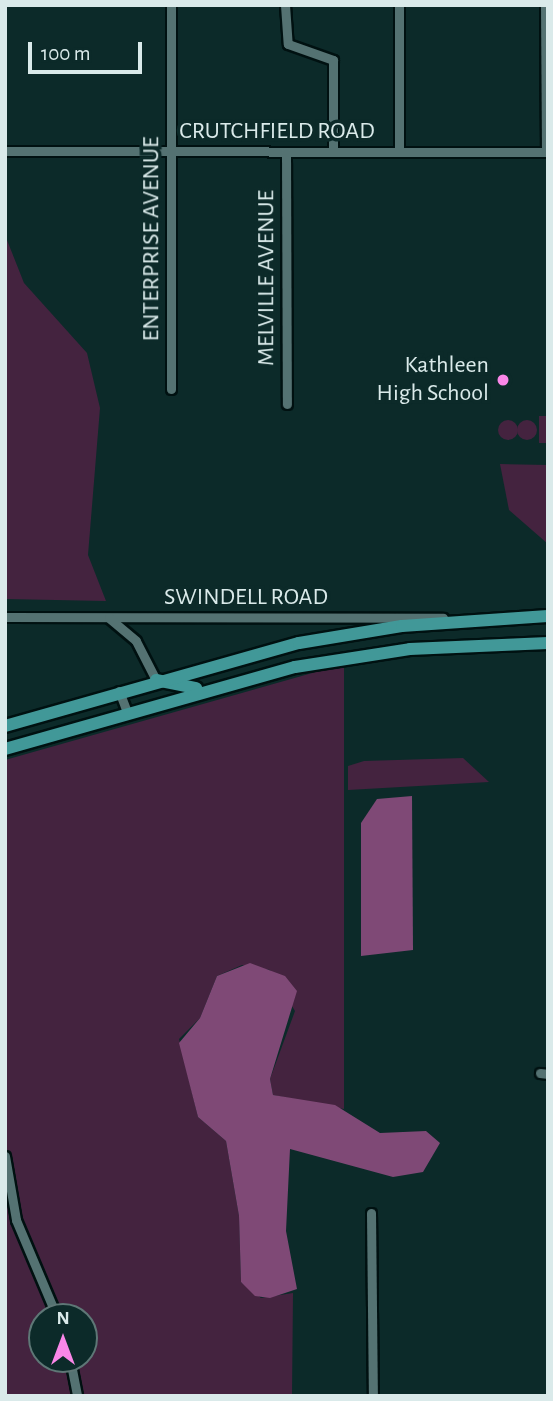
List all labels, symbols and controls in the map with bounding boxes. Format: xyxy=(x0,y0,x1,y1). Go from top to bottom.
scale bar xyxy=(32,28,145,72)
text: 100 m xyxy=(41,43,91,64)
street label: CRUTCHFIELD ROAD xyxy=(179,118,375,146)
street label: ENTERPRISE AVENUE xyxy=(138,137,166,341)
street label: MELVILLE AVENUE xyxy=(253,190,281,366)
place label: Kathleen High School xyxy=(377,352,489,408)
marker: Kathleen High School xyxy=(495,372,511,388)
street label: SWINDELL ROAD xyxy=(164,584,328,612)
north arrow xyxy=(28,1303,98,1373)
text: N xyxy=(56,1309,70,1328)

